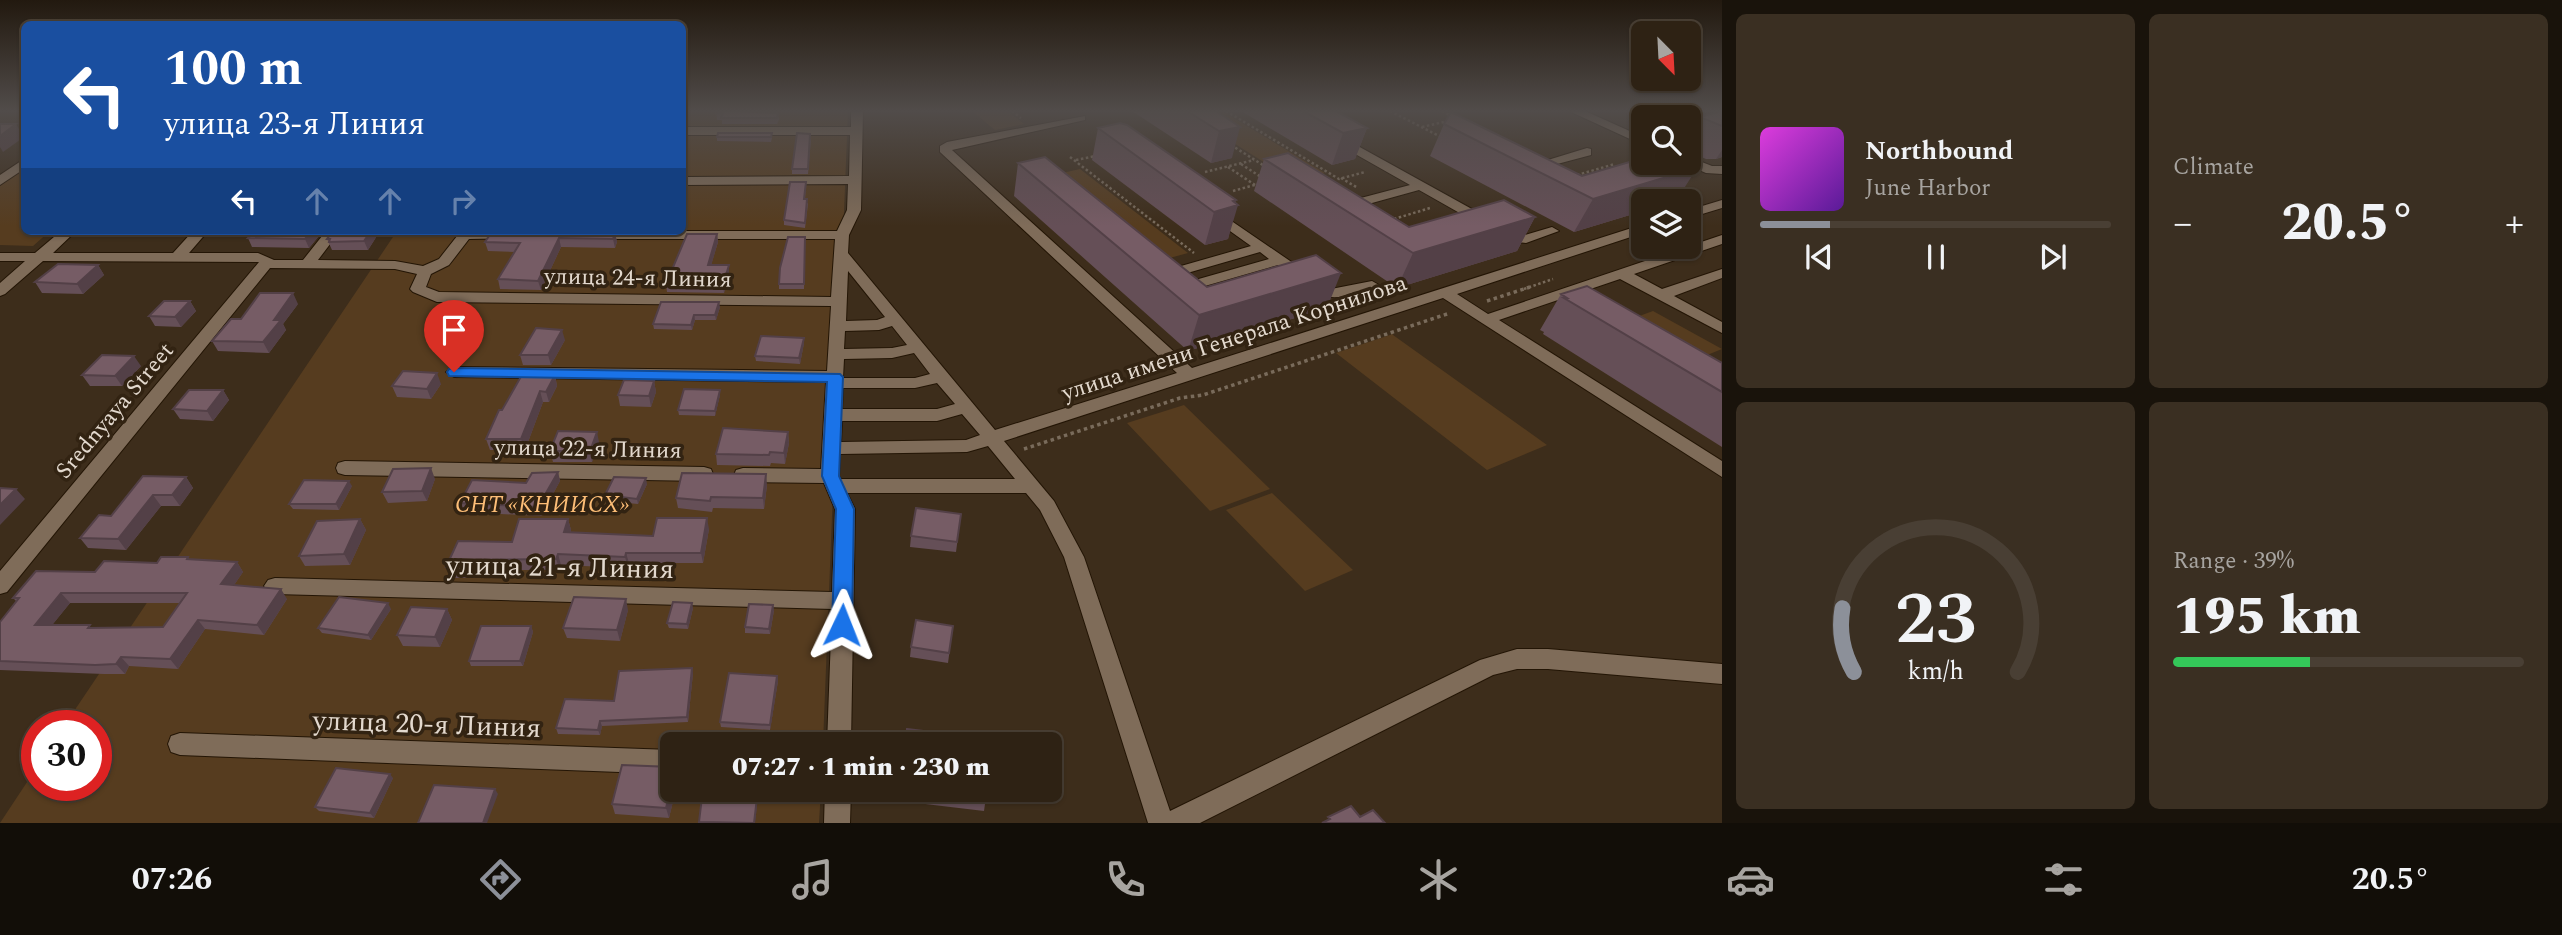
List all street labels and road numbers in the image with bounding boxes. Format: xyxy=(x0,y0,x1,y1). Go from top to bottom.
street label: улица 24-я Линия xyxy=(543,259,732,298)
street label: улица имени Генерала Корнилова xyxy=(1056,266,1412,411)
street label: Srednyaya Street xyxy=(47,335,183,487)
street label: улица 22-я Линия xyxy=(493,430,682,469)
street label: улица 21-я Линия xyxy=(444,544,675,591)
street label: улица 20-я Линия xyxy=(311,699,542,750)

